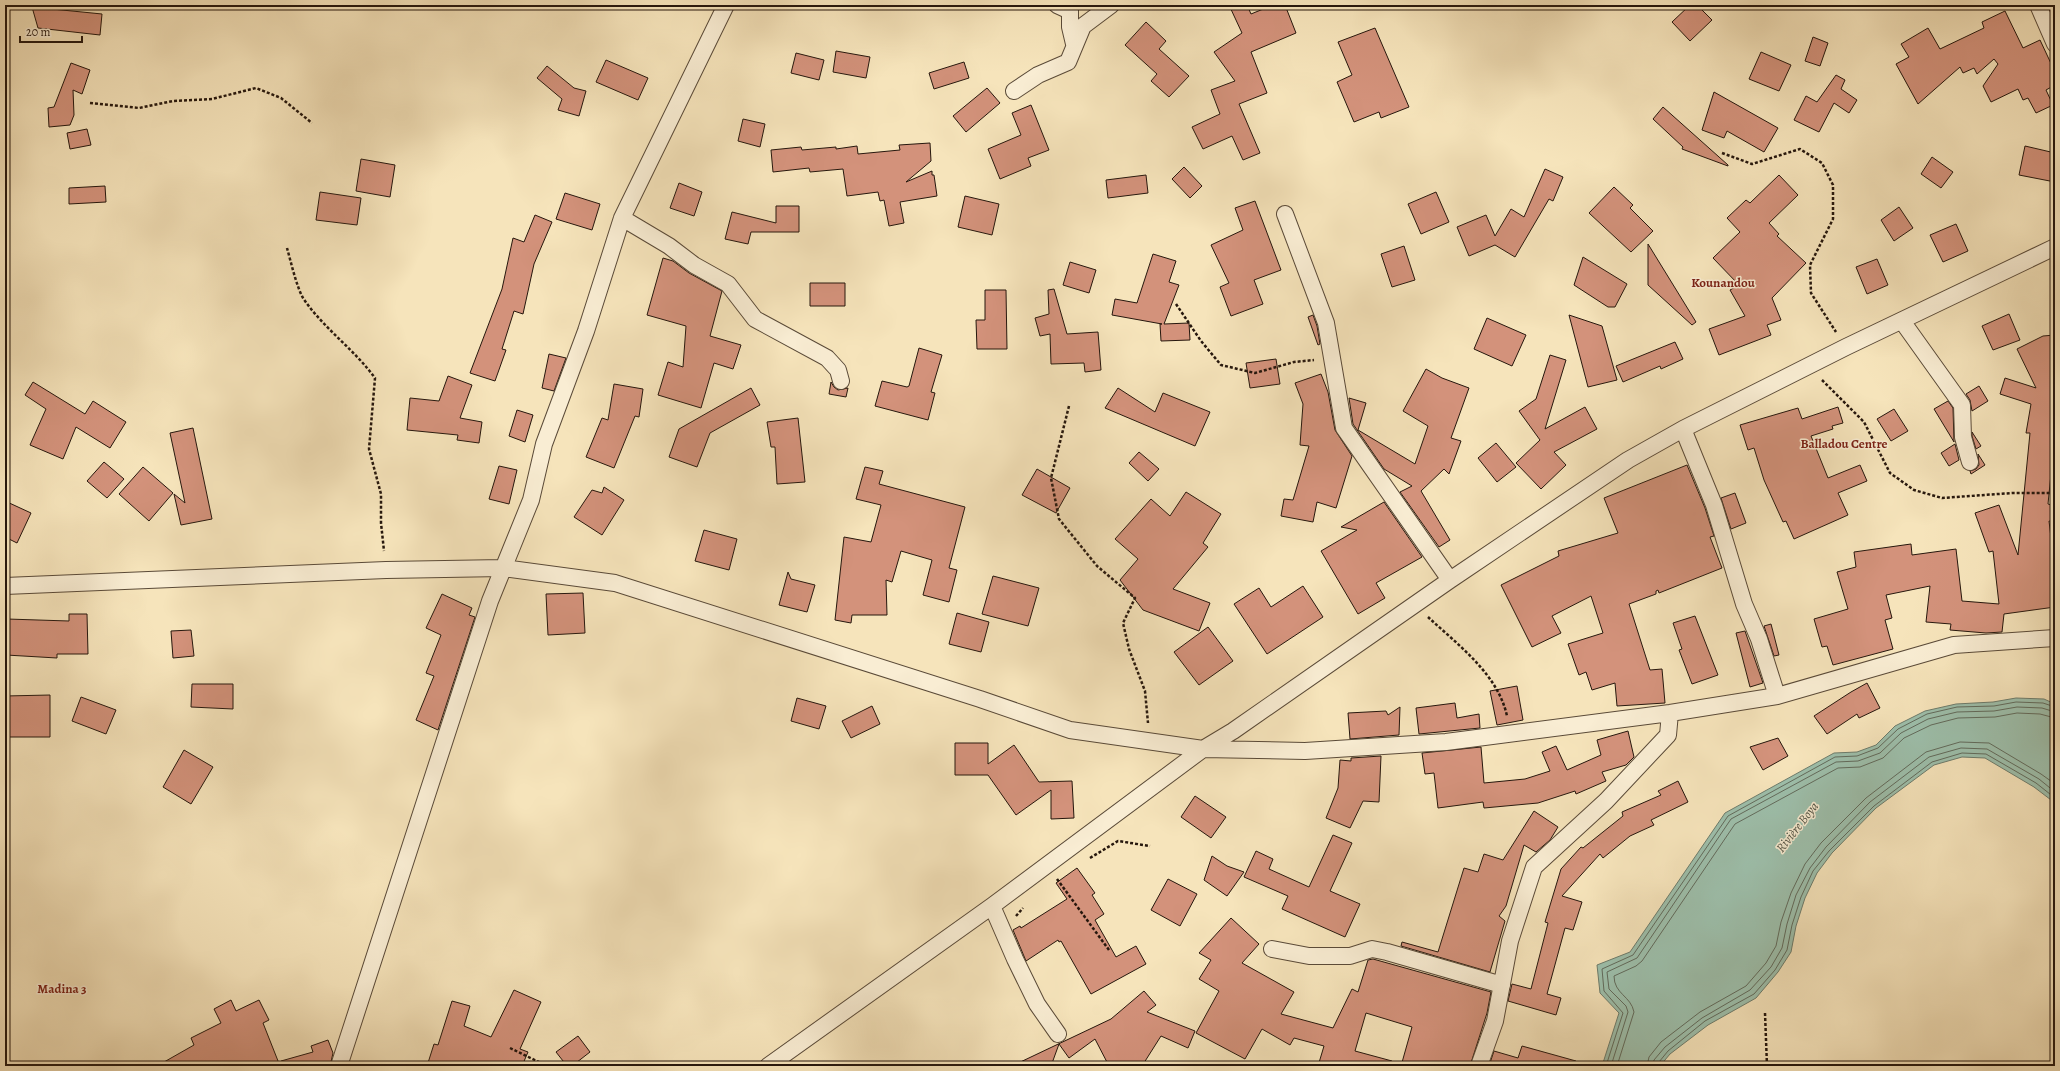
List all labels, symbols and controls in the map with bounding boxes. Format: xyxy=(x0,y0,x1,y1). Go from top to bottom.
scale bar xyxy=(20,18,82,44)
text: 20 m xyxy=(26,24,50,40)
district label: Kounandou xyxy=(1691,274,1756,291)
district label: Balladou Centre xyxy=(1800,435,1888,452)
water label: Rivière Boya xyxy=(1772,798,1822,856)
district label: Madina 3 xyxy=(37,980,87,997)

